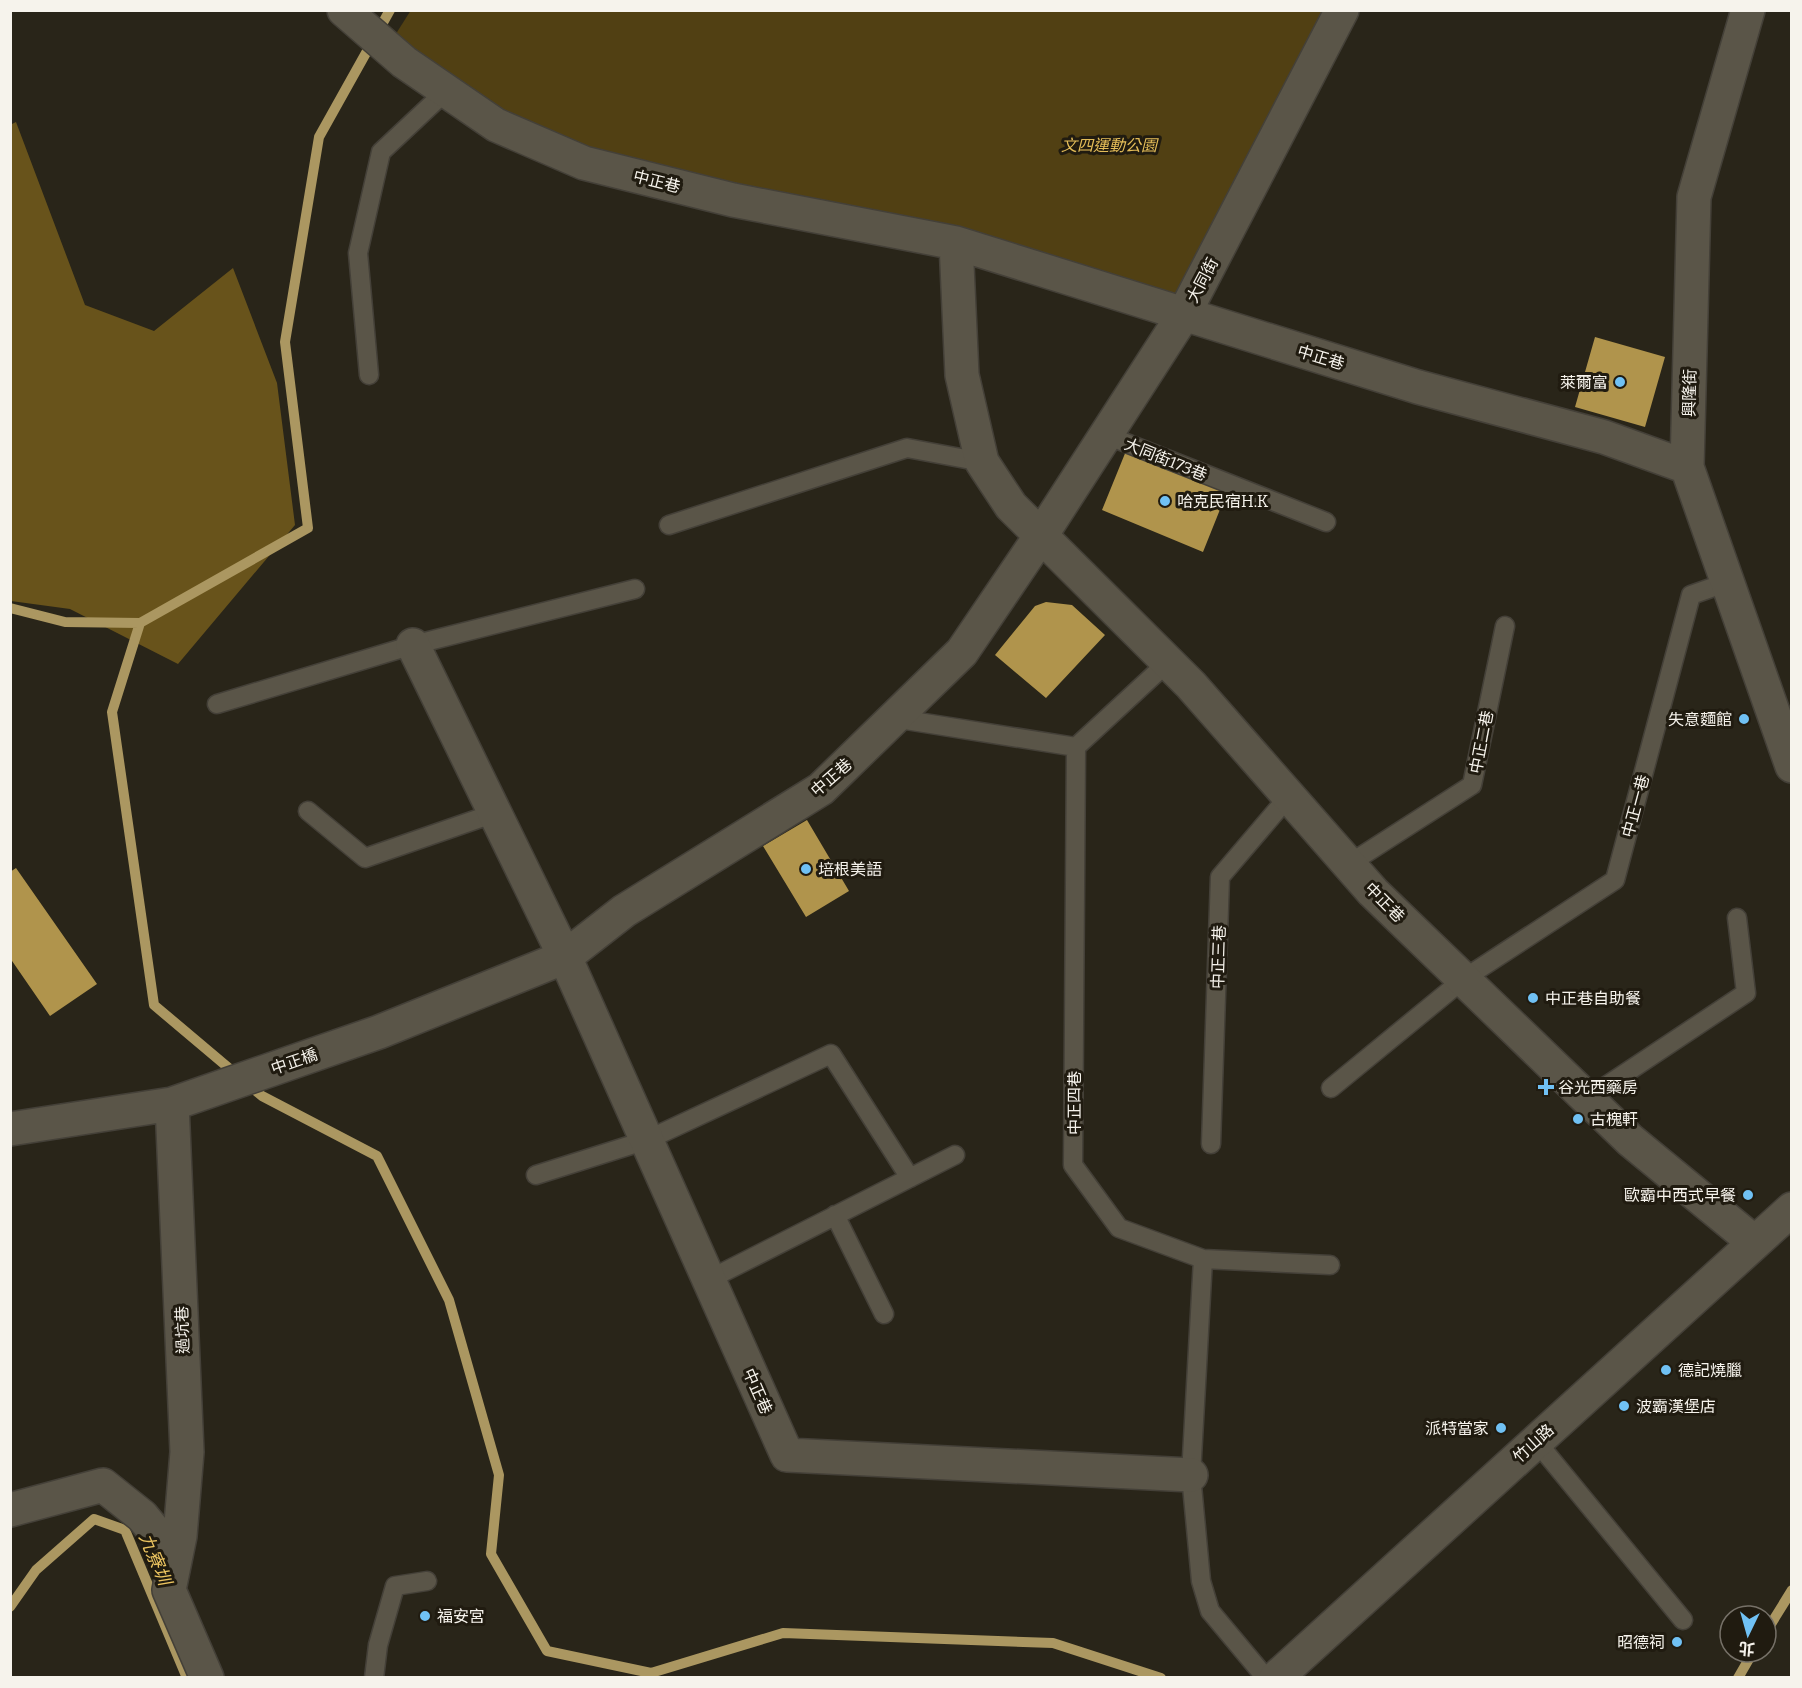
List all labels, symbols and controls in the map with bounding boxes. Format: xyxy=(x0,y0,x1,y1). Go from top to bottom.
park label: 文四運動公園 xyxy=(1061,136,1159,155)
street label: 中正巷 xyxy=(631,166,682,197)
street label: 大同街 xyxy=(1183,255,1222,306)
street label: 中正巷 xyxy=(1295,341,1347,374)
street label: 興隆街 xyxy=(1680,369,1699,417)
place label: 萊爾富 xyxy=(1560,373,1608,392)
marker: 萊爾富 xyxy=(1613,375,1627,389)
street label: 大同街173巷 xyxy=(1122,434,1210,485)
place label: 哈克民宿H.K xyxy=(1177,492,1269,511)
marker: 哈克民宿H.K xyxy=(1158,494,1172,508)
street label: 中正二巷 xyxy=(1466,709,1497,775)
place label: 失意麵館 xyxy=(1668,710,1732,729)
marker: 失意麵館 xyxy=(1737,712,1751,726)
street label: 中正巷 xyxy=(807,754,856,800)
street label: 中正一巷 xyxy=(1618,773,1653,840)
place label: 培根美語 xyxy=(818,860,882,879)
marker: 培根美語 xyxy=(799,862,813,876)
street label: 中正巷 xyxy=(1361,879,1408,926)
street label: 中正三巷 xyxy=(1208,925,1229,989)
place label: 中正巷自助餐 xyxy=(1545,989,1641,1008)
marker: 中正巷自助餐 xyxy=(1526,991,1540,1005)
street label: 中正橋 xyxy=(268,1045,320,1078)
street label: 中正四巷 xyxy=(1065,1071,1084,1135)
place label: 谷光西藥房 xyxy=(1558,1078,1638,1097)
marker: 谷光西藥房 xyxy=(1539,1080,1553,1094)
place label: 古槐軒 xyxy=(1590,1110,1638,1129)
marker: 古槐軒 xyxy=(1571,1112,1585,1126)
place label: 歐霸中西式早餐 xyxy=(1624,1186,1736,1205)
marker: 歐霸中西式早餐 xyxy=(1741,1188,1755,1202)
street label: 過坑巷 xyxy=(172,1306,193,1354)
place label: 德記燒臘 xyxy=(1678,1361,1742,1380)
marker: 德記燒臘 xyxy=(1659,1363,1673,1377)
street label: 中正巷 xyxy=(739,1365,776,1417)
place label: 波霸漢堡店 xyxy=(1636,1397,1716,1416)
marker: 波霸漢堡店 xyxy=(1617,1399,1631,1413)
place label: 派特當家 xyxy=(1425,1419,1489,1438)
street label: 竹山路 xyxy=(1509,1420,1558,1466)
marker: 派特當家 xyxy=(1494,1421,1508,1435)
water label: 九寮圳 xyxy=(134,1530,177,1591)
north arrow xyxy=(1718,1604,1778,1664)
place label: 福安宮 xyxy=(437,1607,485,1626)
marker: 福安宮 xyxy=(418,1609,432,1623)
place label: 昭德祠 xyxy=(1617,1633,1665,1652)
marker: 昭德祠 xyxy=(1670,1635,1684,1649)
text: 北 xyxy=(1738,1638,1756,1659)

